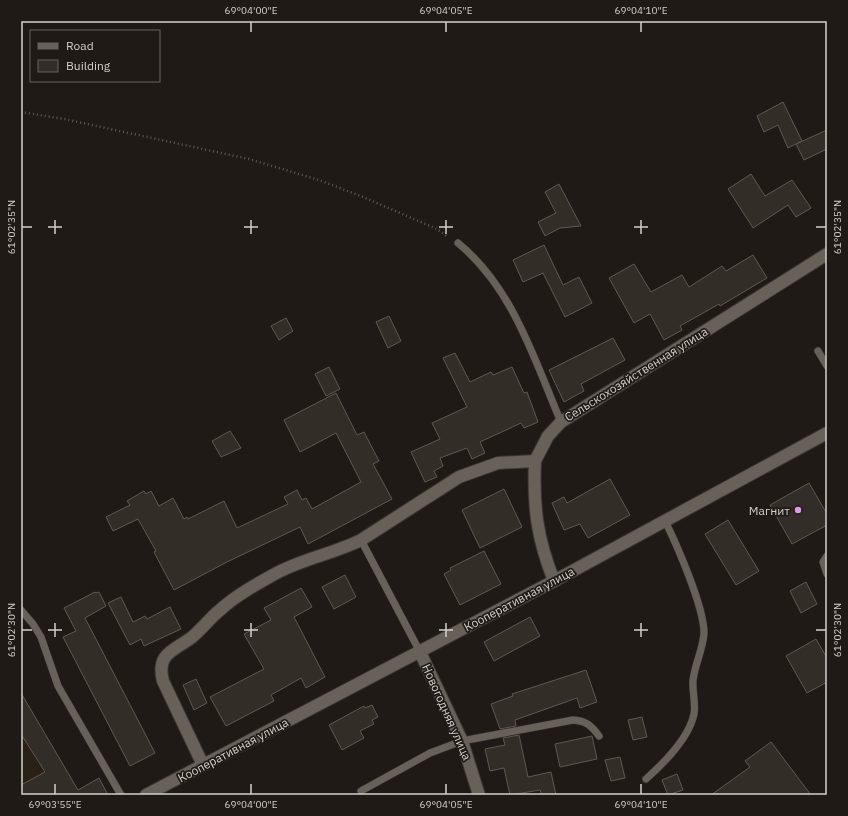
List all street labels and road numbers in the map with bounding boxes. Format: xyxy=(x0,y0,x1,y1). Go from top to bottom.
street label: Сельскохозяйственная улица xyxy=(562,323,711,424)
street label: Кооперативная улица xyxy=(461,563,577,635)
street label: Новогодняя улица xyxy=(419,662,475,763)
street label: Кооперативная улица xyxy=(175,714,291,786)

